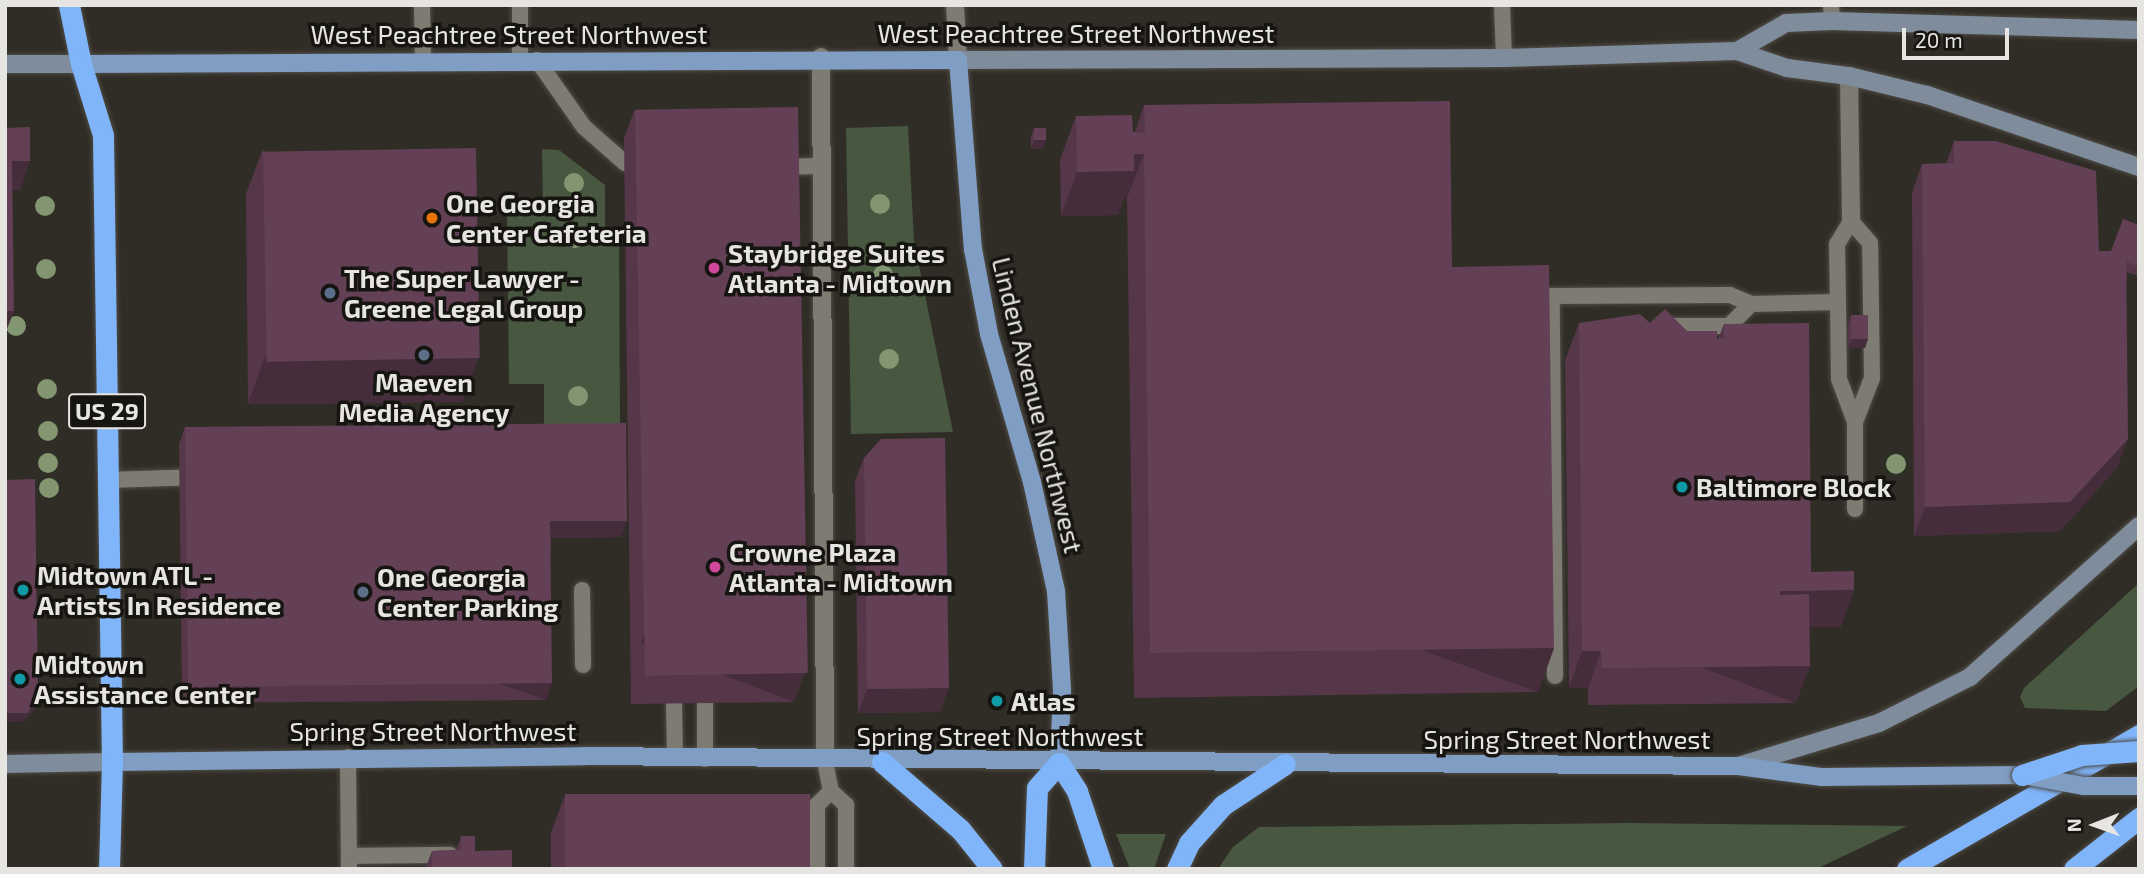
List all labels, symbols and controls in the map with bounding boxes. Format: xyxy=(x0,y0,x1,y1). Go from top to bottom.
scale bar xyxy=(1906,14,2013,58)
street label: West Peachtree Street Northwest xyxy=(877,17,1275,49)
street label: West Peachtree Street Northwest xyxy=(310,18,708,50)
text: 20 m xyxy=(1915,27,1963,52)
place label: One Georgia Center Cafeteria xyxy=(446,187,647,248)
marker: One Georgia Center Cafeteria xyxy=(424,210,440,226)
place label: Staybridge Suites Atlanta - Midtown xyxy=(728,237,952,298)
street label: Linden Avenue Northwest xyxy=(986,253,1090,557)
marker: Staybridge Suites Atlanta - Midtown xyxy=(706,260,722,276)
place label: The Super Lawyer - Greene Legal Group xyxy=(344,262,584,324)
marker: The Super Lawyer - Greene Legal Group xyxy=(322,285,338,301)
marker: Maeven Media Agency xyxy=(416,347,432,363)
place label: Maeven Media Agency xyxy=(338,366,510,428)
road number: US 29 xyxy=(67,390,147,432)
place label: Baltimore Block xyxy=(1696,471,1891,503)
marker: Baltimore Block xyxy=(1674,479,1690,495)
place label: Crowne Plaza Atlanta - Midtown xyxy=(729,536,953,598)
place label: Midtown ATL - Artists In Residence xyxy=(37,559,282,620)
marker: Crowne Plaza Atlanta - Midtown xyxy=(707,559,723,575)
place label: One Georgia Center Parking xyxy=(377,561,559,622)
marker: Midtown ATL - Artists In Residence xyxy=(15,582,31,598)
marker: One Georgia Center Parking xyxy=(355,584,371,600)
place label: Midtown Assistance Center xyxy=(34,648,256,710)
marker: Midtown Assistance Center xyxy=(12,671,28,687)
place label: Atlas xyxy=(1011,685,1075,717)
marker: Atlas xyxy=(989,693,1005,709)
street label: Spring Street Northwest xyxy=(290,715,576,747)
street label: Spring Street Northwest xyxy=(857,720,1143,752)
street label: Spring Street Northwest xyxy=(1424,723,1710,755)
north arrow xyxy=(2060,790,2130,860)
text: N xyxy=(2062,818,2085,832)

